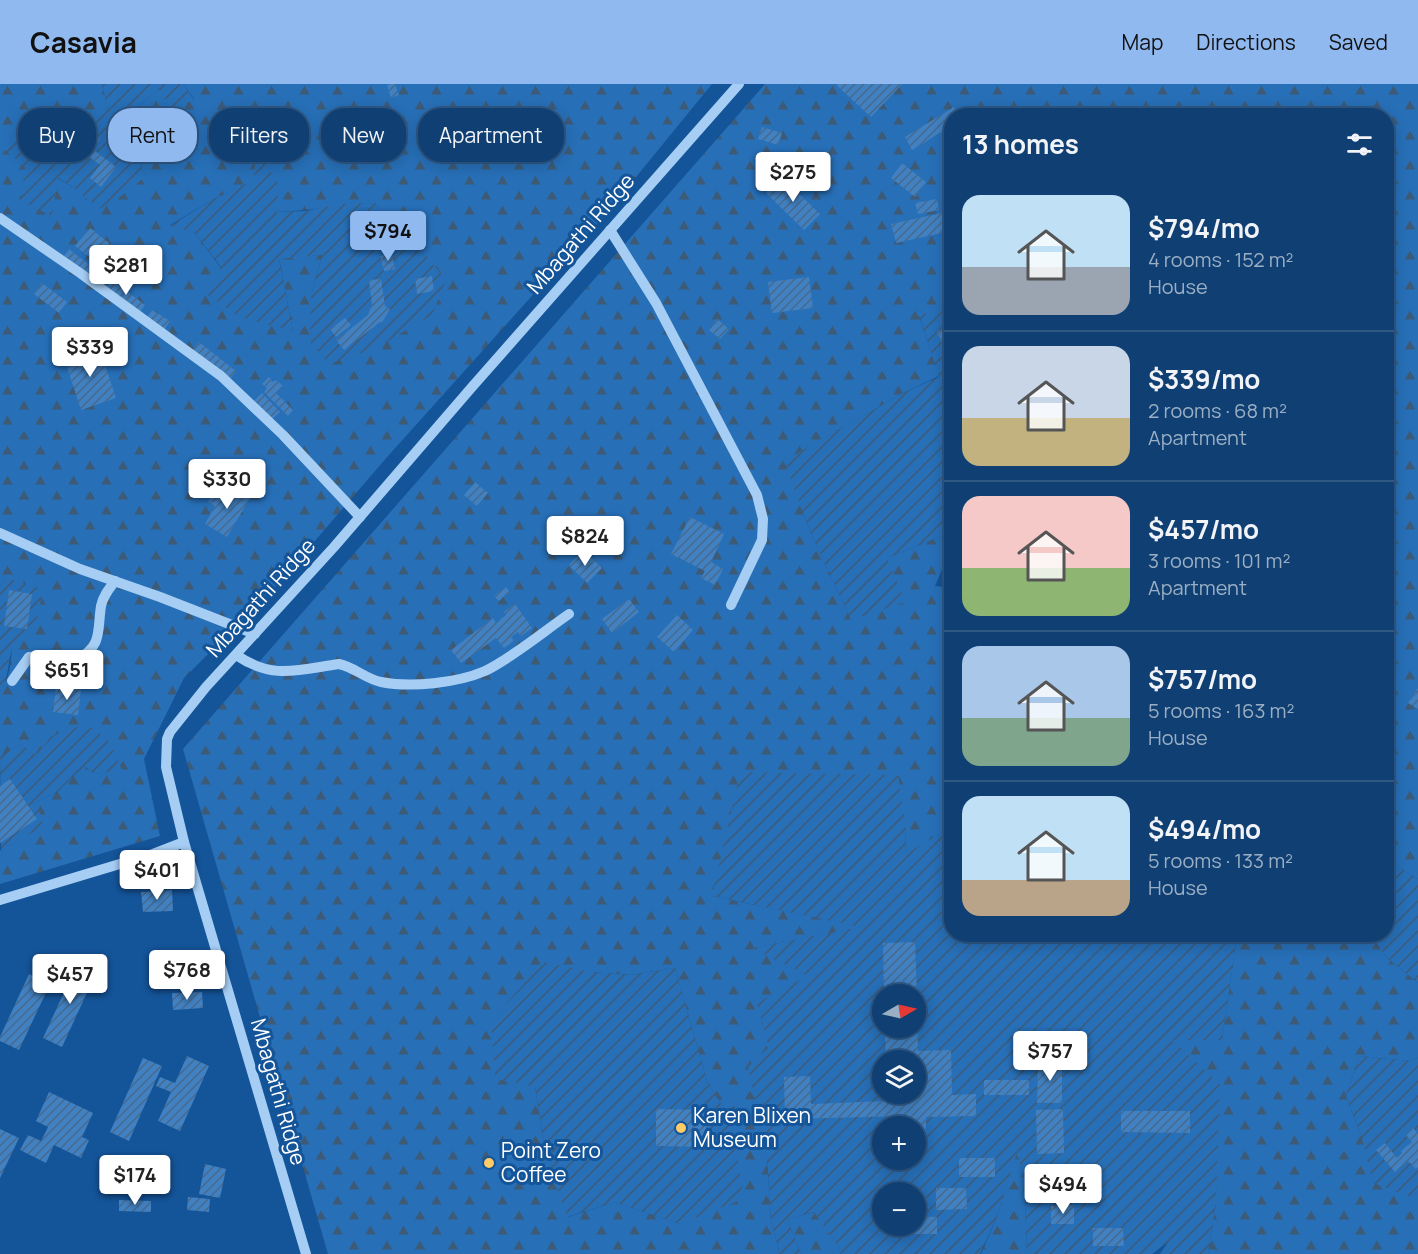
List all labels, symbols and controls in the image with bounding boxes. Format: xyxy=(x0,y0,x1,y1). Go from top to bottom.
text: Casavia xyxy=(30,23,137,61)
text: Map xyxy=(1122,28,1163,56)
text: Directions xyxy=(1196,28,1296,56)
text: Saved xyxy=(1329,28,1388,56)
chip: Buy xyxy=(18,108,96,162)
chip: Rent xyxy=(108,108,197,162)
chip: Filters xyxy=(209,108,309,162)
chip: New xyxy=(321,108,406,162)
chip: Apartment xyxy=(418,108,564,162)
text: 13 homes xyxy=(962,126,1079,162)
icon: filters xyxy=(1343,128,1376,161)
pin: $275 xyxy=(757,152,829,203)
text: $275 xyxy=(770,158,816,185)
street label: Mbagathi Ridge xyxy=(520,167,640,300)
text: $794/mo xyxy=(1148,210,1260,246)
pin: $794 xyxy=(352,211,424,262)
text: $794 xyxy=(364,217,412,244)
icon: home xyxy=(1010,219,1082,291)
pin: $281 xyxy=(90,245,162,296)
text: 4 rooms · 152 m² xyxy=(1148,246,1294,273)
text: $281 xyxy=(103,251,149,278)
text: House xyxy=(1148,273,1208,300)
pin: $339 xyxy=(54,327,126,378)
text: $339 xyxy=(66,333,114,360)
text: $339/mo xyxy=(1148,361,1260,397)
icon: home xyxy=(1010,370,1082,442)
text: 2 rooms · 68 m² xyxy=(1148,397,1287,424)
text: Apartment xyxy=(1148,424,1247,451)
pin: $330 xyxy=(191,459,263,510)
text: $330 xyxy=(203,465,251,492)
text: $457/mo xyxy=(1148,511,1259,547)
pin: $824 xyxy=(549,516,621,567)
icon: home xyxy=(1010,520,1082,592)
text: $824 xyxy=(561,522,609,549)
street label: Mbagathi Ridge xyxy=(199,532,321,663)
text: 3 rooms · 101 m² xyxy=(1148,547,1290,574)
text: Apartment xyxy=(1148,574,1247,601)
pin: $651 xyxy=(31,650,103,701)
text: $651 xyxy=(44,656,90,683)
text: $757/mo xyxy=(1148,661,1257,697)
icon: home xyxy=(1010,670,1082,742)
text: 5 rooms · 163 m² xyxy=(1148,697,1294,724)
text: House xyxy=(1148,724,1208,751)
text: $494/mo xyxy=(1148,811,1261,847)
icon: home xyxy=(1010,820,1082,892)
text: 5 rooms · 133 m² xyxy=(1148,847,1293,874)
pin: $401 xyxy=(121,850,193,901)
text: $401 xyxy=(134,856,180,883)
text: House xyxy=(1148,874,1208,901)
pin: $768 xyxy=(151,950,223,1001)
pin: $457 xyxy=(34,954,106,1005)
text: $768 xyxy=(163,956,211,983)
text: $457 xyxy=(46,960,94,987)
north arrow xyxy=(872,984,926,1038)
map controls xyxy=(872,984,926,1236)
street label: Mbagathi Ridge xyxy=(245,1015,313,1168)
pin: $757 xyxy=(1014,1031,1086,1082)
text: $757 xyxy=(1027,1037,1073,1064)
button: layers xyxy=(872,1050,926,1104)
place label: Karen Blixen Museum xyxy=(693,1101,811,1153)
button: + xyxy=(872,1116,926,1170)
marker: Karen Blixen Museum xyxy=(674,1121,688,1135)
place label: Point Zero Coffee xyxy=(501,1136,601,1188)
pin: $174 xyxy=(99,1155,171,1206)
marker: Point Zero Coffee xyxy=(482,1156,496,1170)
text: $174 xyxy=(113,1161,157,1188)
pin: $494 xyxy=(1027,1164,1099,1215)
text: $494 xyxy=(1039,1170,1087,1197)
button: − xyxy=(872,1182,926,1236)

